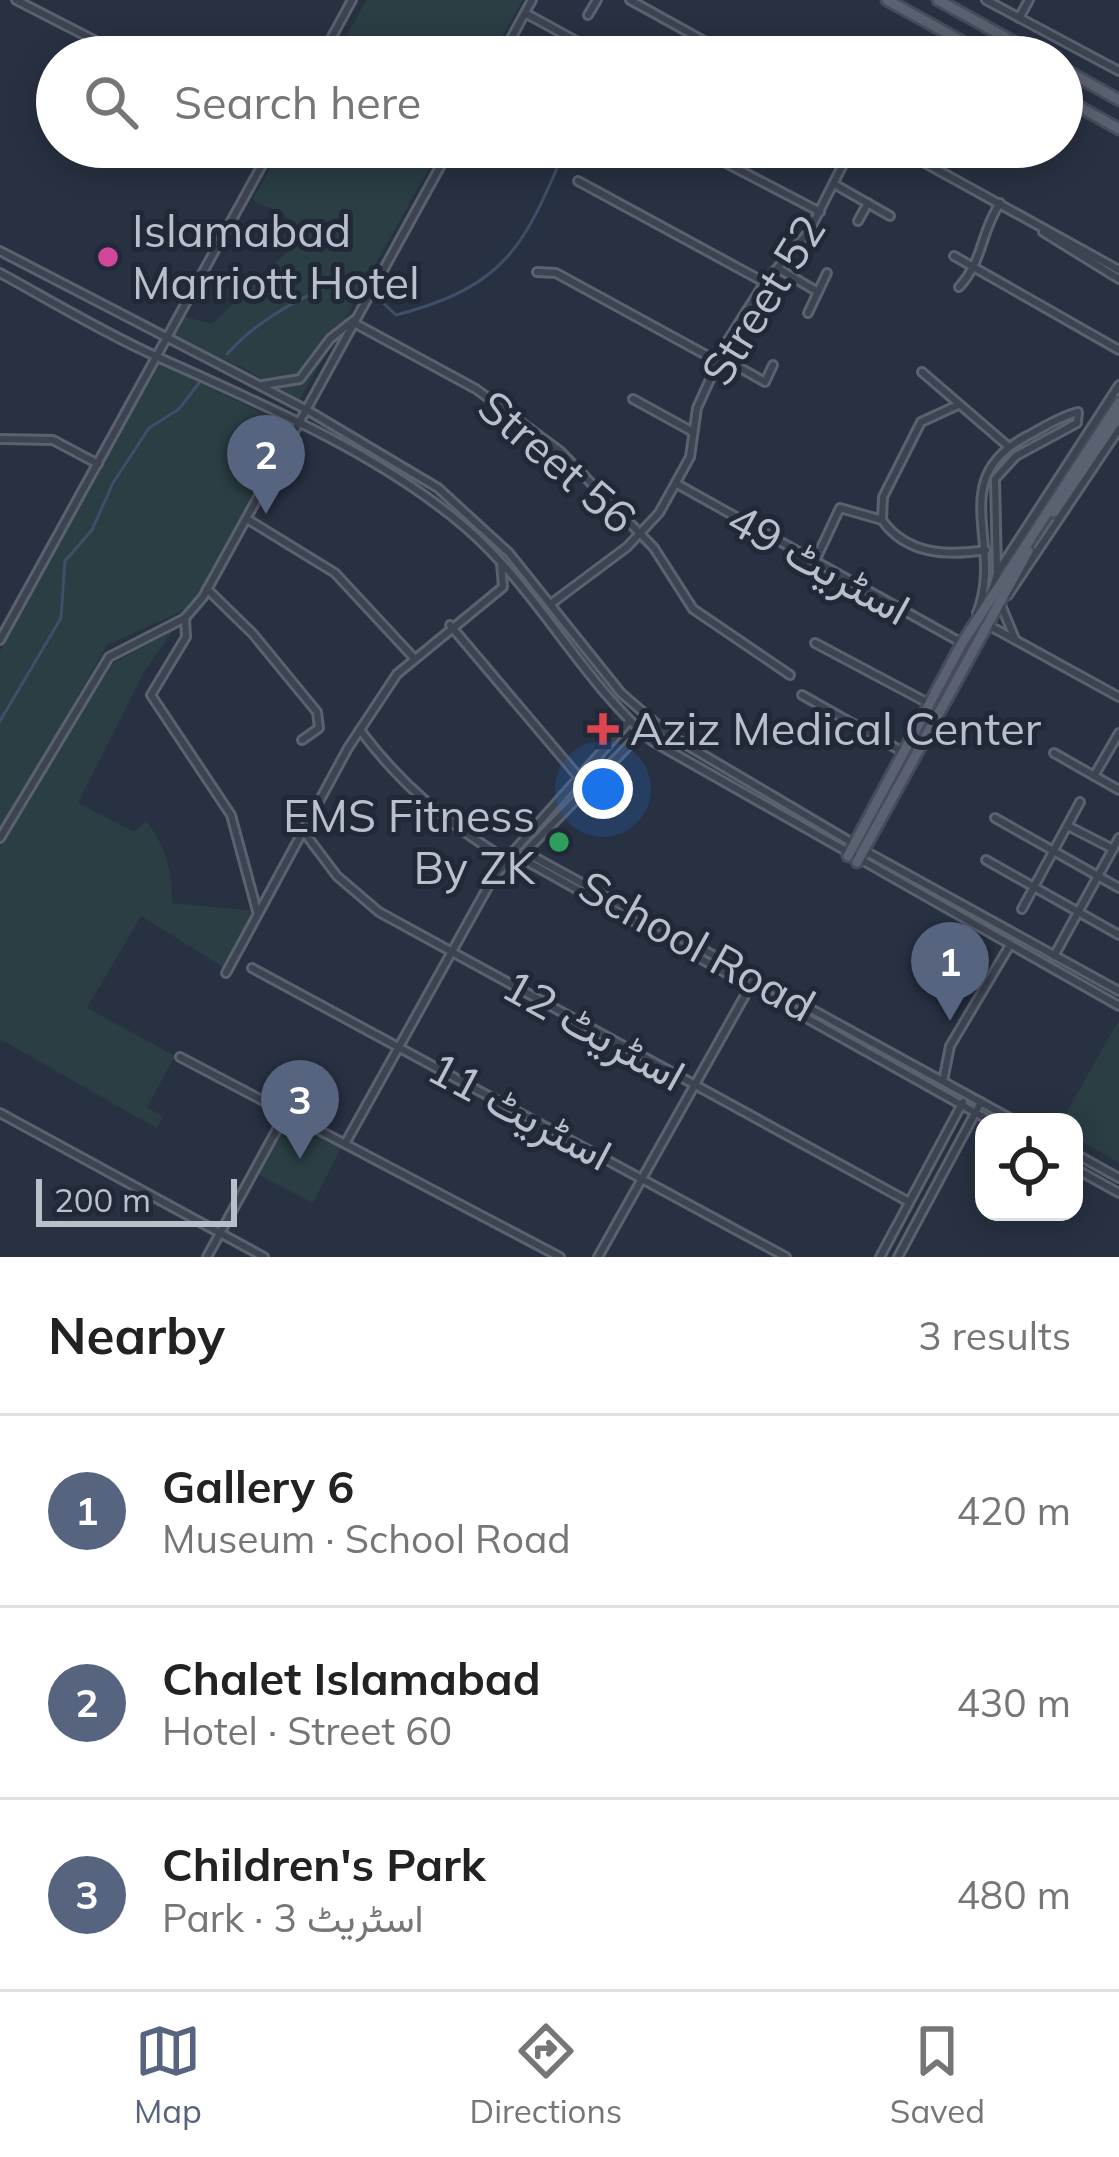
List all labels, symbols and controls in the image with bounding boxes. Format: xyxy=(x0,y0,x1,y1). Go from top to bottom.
search box xyxy=(36,36,1083,168)
icon: search xyxy=(78,69,144,135)
text: Search here xyxy=(174,74,421,130)
place label: Islamabad Marriott Hotel xyxy=(132,202,420,310)
street label: Street 52 xyxy=(688,204,836,395)
marker: Islamabad Marriott Hotel xyxy=(95,244,121,270)
street label: Street 56 xyxy=(468,378,648,545)
pin: 2 xyxy=(227,415,305,514)
street label: اسٹریٹ 49 xyxy=(718,490,921,637)
place label: Aziz Medical Center xyxy=(630,700,1042,756)
marker: Aziz Medical Center xyxy=(587,713,619,745)
your location xyxy=(573,759,633,819)
place label: EMS Fitness By ZK xyxy=(283,787,536,895)
marker: EMS Fitness By ZK xyxy=(546,829,572,855)
street label: School Road xyxy=(570,857,825,1033)
pin: 1 xyxy=(911,922,989,1021)
street label: اسٹریٹ 12 xyxy=(493,956,696,1103)
street label: اسٹریٹ 11 xyxy=(419,1038,622,1183)
pin: 3 xyxy=(261,1060,339,1159)
map controls xyxy=(975,1113,1083,1221)
button: locate xyxy=(975,1113,1083,1221)
scale bar xyxy=(36,1173,237,1226)
text: 200 m xyxy=(54,1179,151,1220)
text: Nearby xyxy=(48,1303,225,1367)
text: 3 results xyxy=(918,1311,1071,1360)
text: Gallery 6 xyxy=(162,1458,354,1514)
text: 1 xyxy=(75,1486,99,1535)
text: 420 m xyxy=(956,1486,1071,1535)
text: Museum · School Road xyxy=(162,1514,571,1563)
text: Chalet Islamabad xyxy=(162,1650,541,1706)
text: 2 xyxy=(75,1678,99,1727)
text: 430 m xyxy=(956,1678,1071,1727)
text: Hotel · Street 60 xyxy=(162,1706,452,1755)
text: Children's Park xyxy=(162,1836,486,1892)
text: 3 xyxy=(75,1870,99,1919)
text: 480 m xyxy=(956,1870,1071,1919)
text: Park · اسٹریٹ 3 xyxy=(162,1893,423,1942)
tab: Map xyxy=(134,2018,202,2131)
tab: Directions xyxy=(470,2018,622,2131)
tab: Saved xyxy=(890,2018,985,2131)

